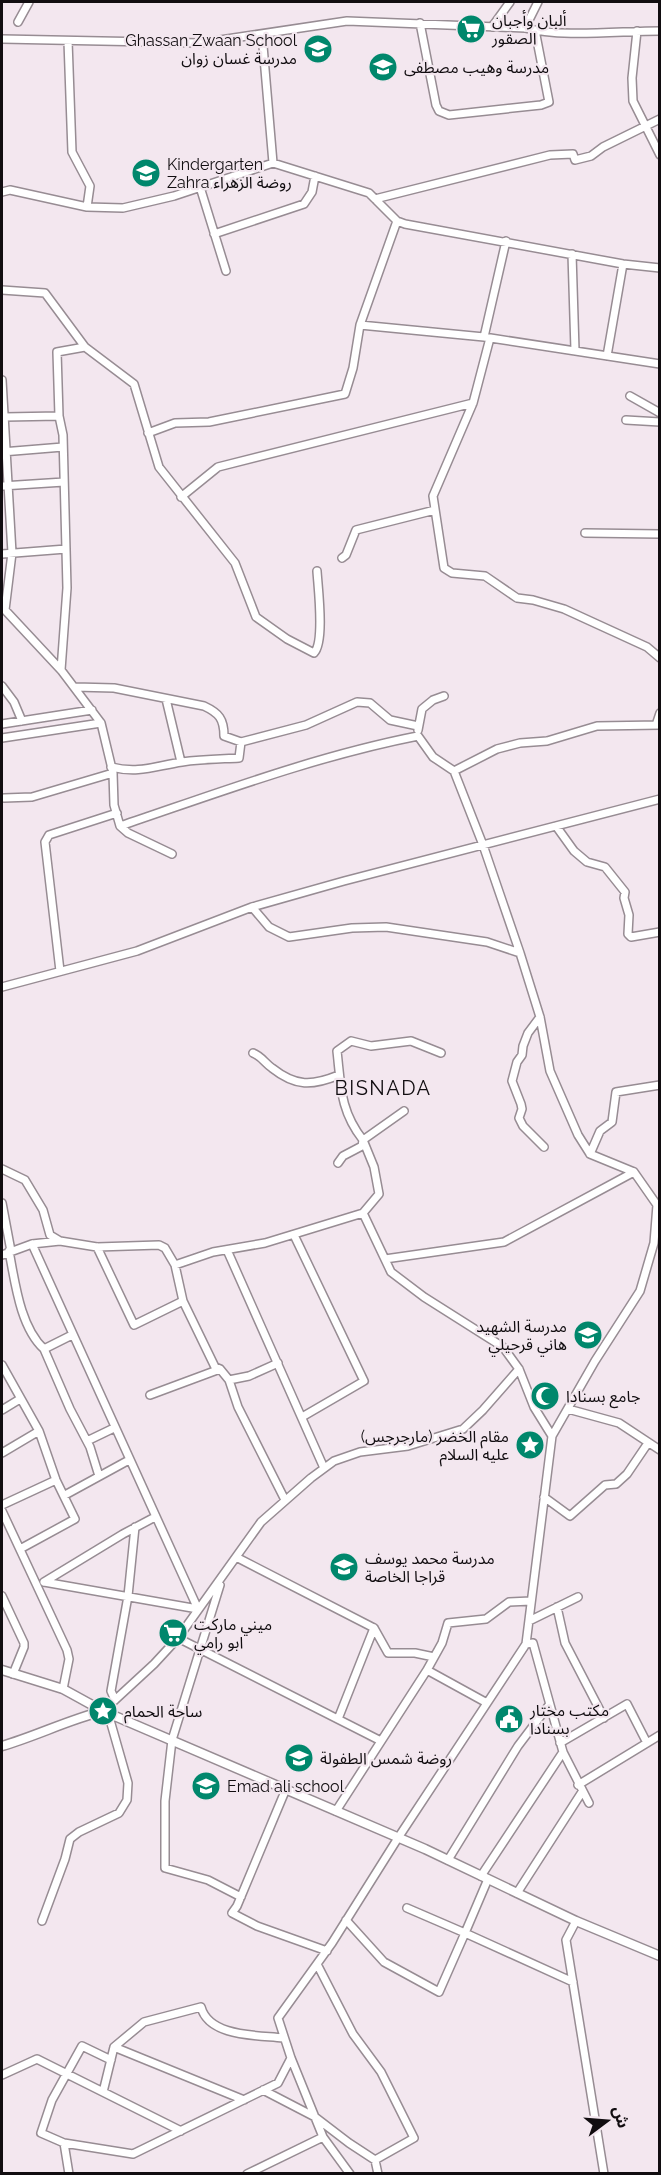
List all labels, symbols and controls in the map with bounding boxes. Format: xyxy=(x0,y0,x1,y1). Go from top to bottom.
place label: ألبان وأجبان الصقور xyxy=(491,10,567,48)
supermarket icon: ألبان وأجبان الصقور xyxy=(455,13,487,45)
place label: Ghassan Zwaan School مدرسة غسان زوان xyxy=(125,31,298,68)
school or university icon: Ghassan Zwaan School مدرسة غسان زوان xyxy=(302,33,334,65)
school or university icon: مدرسة وهيب مصطفى xyxy=(367,51,399,83)
place label: مدرسة وهيب مصطفى xyxy=(404,58,549,77)
place label: Kindergarten Zahra روضة الزهراء xyxy=(167,155,292,192)
school or university icon: Kindergarten Zahra روضة الزهراء xyxy=(130,157,162,189)
district label: BISNADA xyxy=(334,1076,432,1100)
place label: مدرسة الشهيد هاني قرحيلي xyxy=(476,1317,567,1356)
school or university icon: مدرسة الشهيد هاني قرحيلي xyxy=(572,1319,604,1351)
mosque icon: جامع بسنادا xyxy=(529,1380,561,1412)
place label: جامع بسنادا xyxy=(566,1387,641,1409)
place label: مقام الخضر (مارجرجس) عليه السلام xyxy=(361,1427,509,1467)
place icon: مقام الخضر (مارجرجس) عليه السلام xyxy=(514,1429,546,1461)
place label: مدرسة محمد يوسف قراجا الخاصة xyxy=(365,1549,495,1586)
school or university icon: مدرسة محمد يوسف قراجا الخاصة xyxy=(328,1551,360,1583)
place label: ميني ماركت ابو رامي xyxy=(194,1615,272,1654)
supermarket icon: ميني ماركت ابو رامي xyxy=(157,1617,189,1649)
place icon: ساحة الحمام xyxy=(87,1695,119,1727)
place label: مكتب مختار بسنادا xyxy=(529,1701,609,1738)
place label: ساحة الحمام xyxy=(124,1702,202,1724)
public building icon: مكتب مختار بسنادا xyxy=(493,1703,525,1735)
school or university icon: روضة شمس الطفولة xyxy=(283,1742,315,1774)
place label: روضة شمس الطفولة xyxy=(320,1749,452,1768)
school or university icon: Emad ali school xyxy=(190,1770,222,1802)
place label: Emad ali school xyxy=(227,1777,345,1796)
north arrow xyxy=(577,2091,637,2151)
text: ش xyxy=(609,2104,633,2130)

